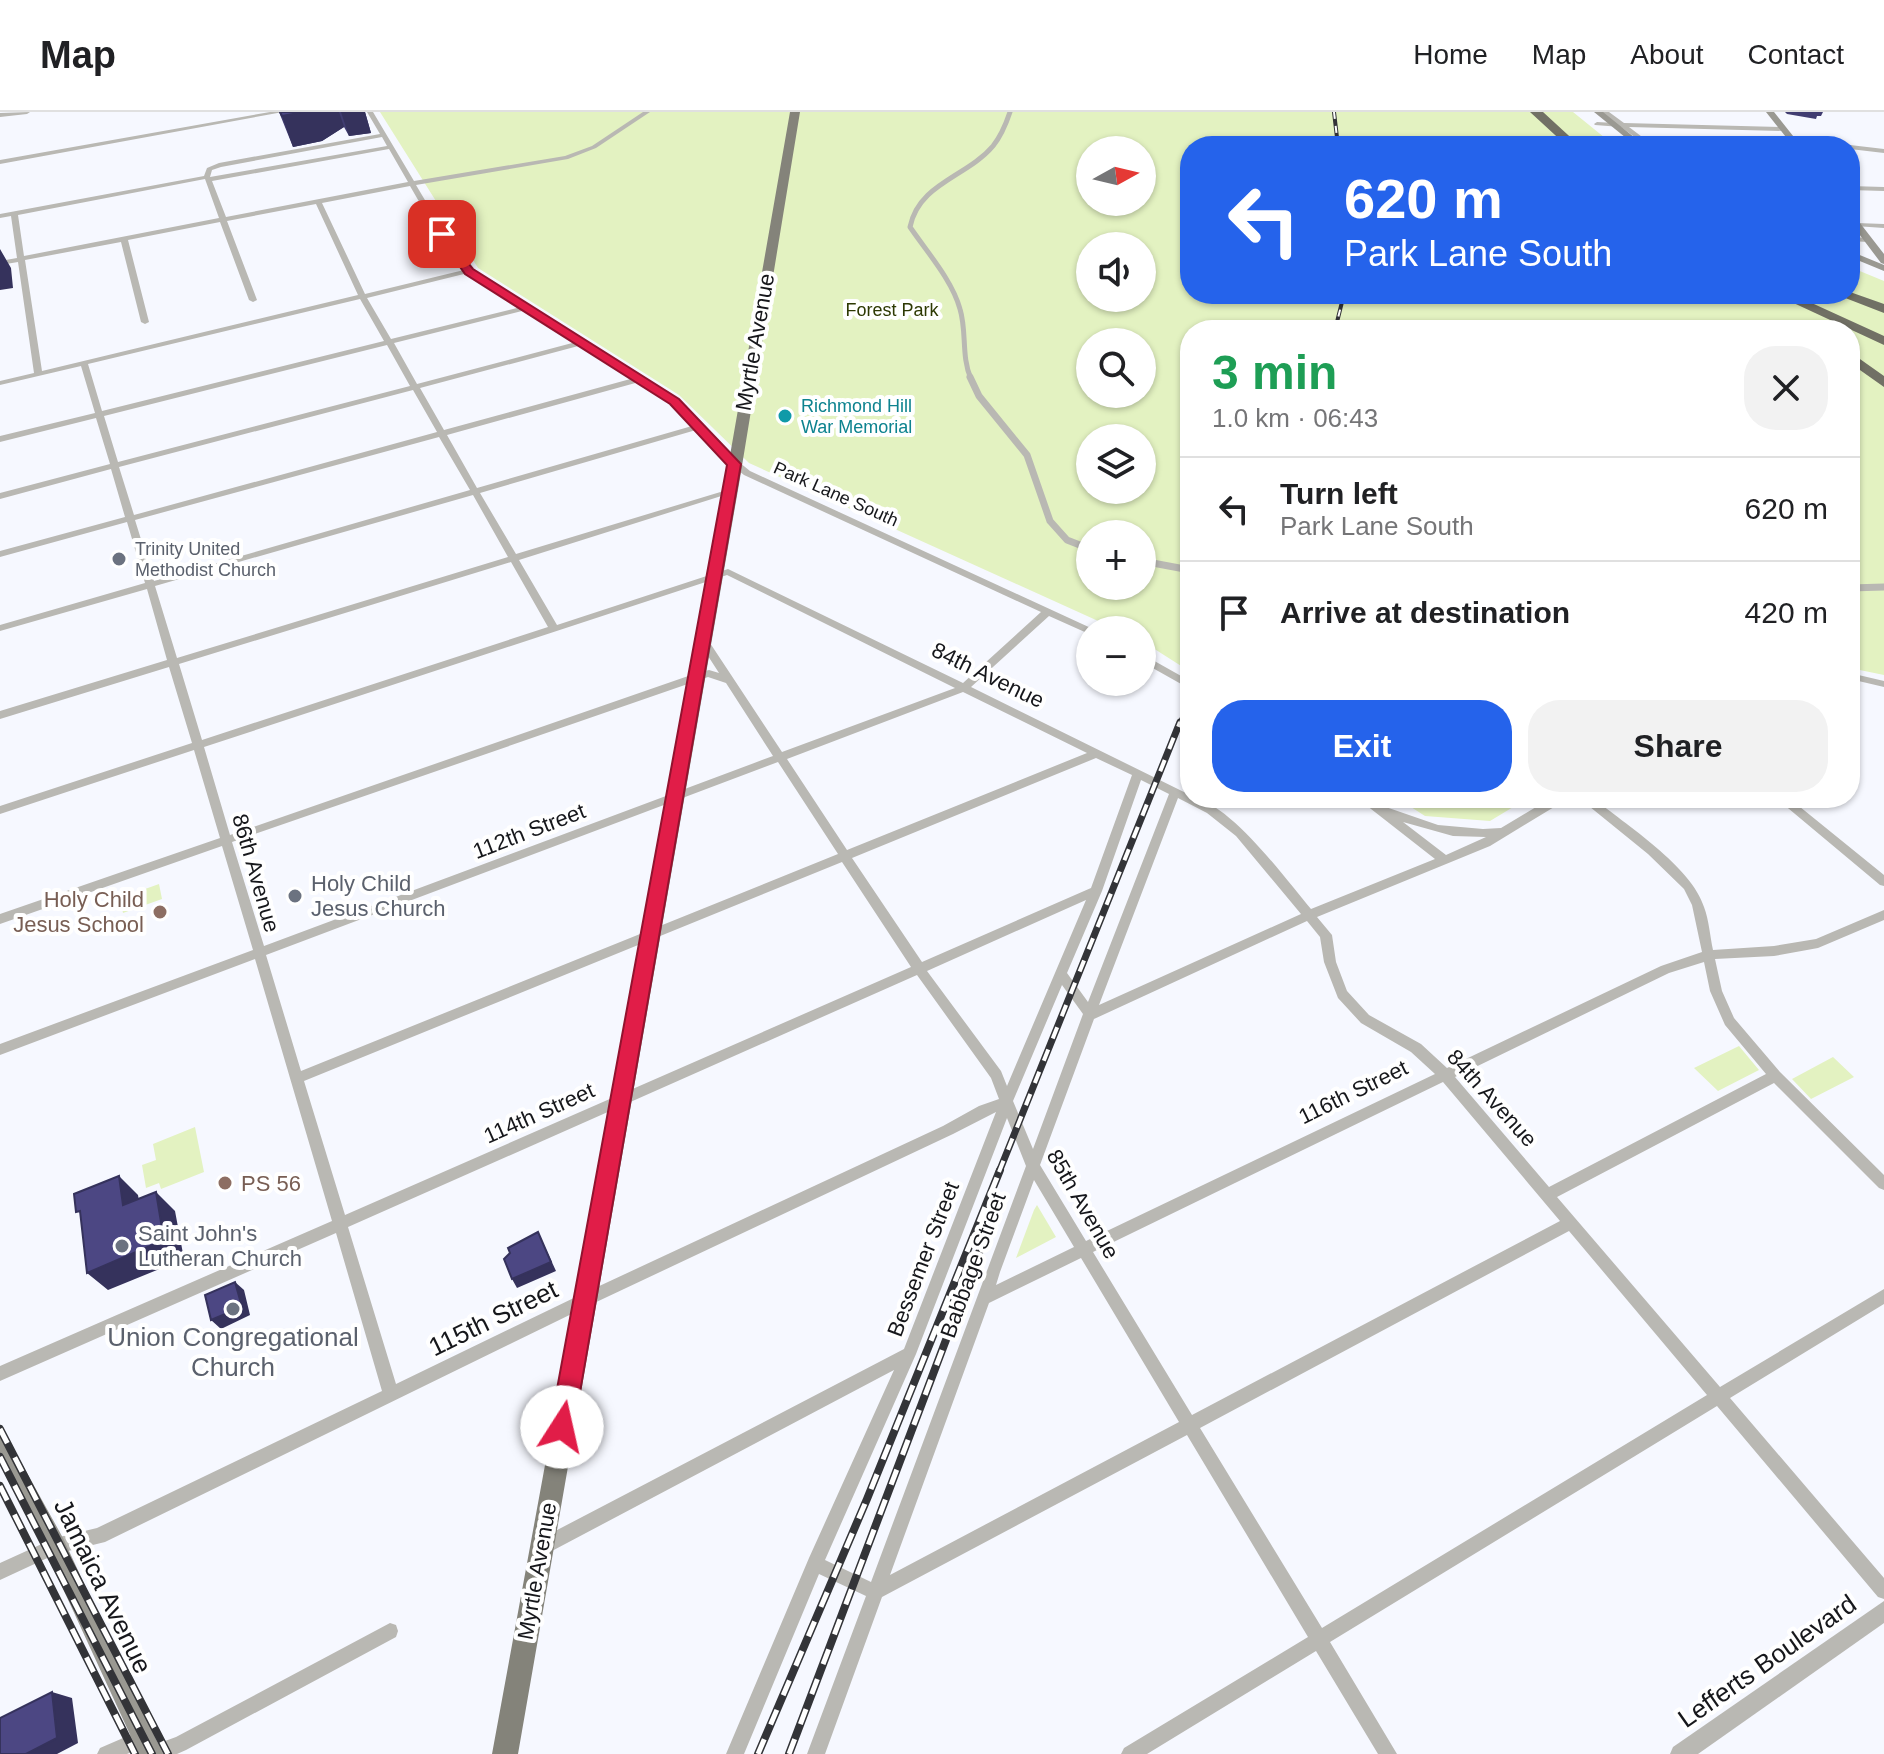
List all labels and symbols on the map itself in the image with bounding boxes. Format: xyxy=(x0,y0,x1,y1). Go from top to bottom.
north arrow xyxy=(1076,136,1156,216)
pin xyxy=(408,200,476,268)
street label: Myrtle Avenue xyxy=(731,271,779,413)
park label: Forest Park xyxy=(845,300,940,320)
place label: Richmond Hill War Memorial xyxy=(801,396,912,437)
marker: Richmond Hill War Memorial xyxy=(776,407,794,425)
street label: Park Lane South xyxy=(771,458,901,530)
place label: Trinity United Methodist Church xyxy=(135,539,276,580)
marker: Trinity United Methodist Church xyxy=(110,550,128,568)
street label: 84th Avenue xyxy=(928,637,1048,713)
street label: 112th Street xyxy=(469,798,589,864)
street label: 86th Avenue xyxy=(227,811,285,935)
place label: Holy Child Jesus Church xyxy=(311,871,446,921)
place label: Holy Child Jesus School xyxy=(13,887,144,937)
marker: Holy Child Jesus Church xyxy=(286,887,304,905)
marker: Holy Child Jesus School xyxy=(151,903,169,921)
street label: 84th Avenue xyxy=(1442,1044,1542,1152)
street label: 116th Street xyxy=(1294,1055,1412,1129)
street label: 114th Street xyxy=(480,1078,598,1148)
street label: 85th Avenue xyxy=(1042,1145,1124,1263)
place label: PS 56 xyxy=(241,1171,301,1196)
marker: PS 56 xyxy=(216,1174,234,1192)
street label: Bessemer Street xyxy=(882,1178,964,1340)
street label: Babbage Street xyxy=(935,1189,1011,1341)
place label: Saint John's Lutheran Church xyxy=(138,1221,302,1271)
marker: Saint John's Lutheran Church xyxy=(113,1237,131,1255)
street label: 115th Street xyxy=(424,1274,563,1362)
marker: Union Congregational Church xyxy=(224,1300,242,1318)
place label: Union Congregational Church xyxy=(107,1322,359,1382)
position arrow xyxy=(520,1385,604,1469)
street label: Jamaica Avenue xyxy=(48,1494,158,1678)
street label: Myrtle Avenue xyxy=(513,1500,561,1642)
street label: Lefferts Boulevard xyxy=(1672,1588,1862,1734)

